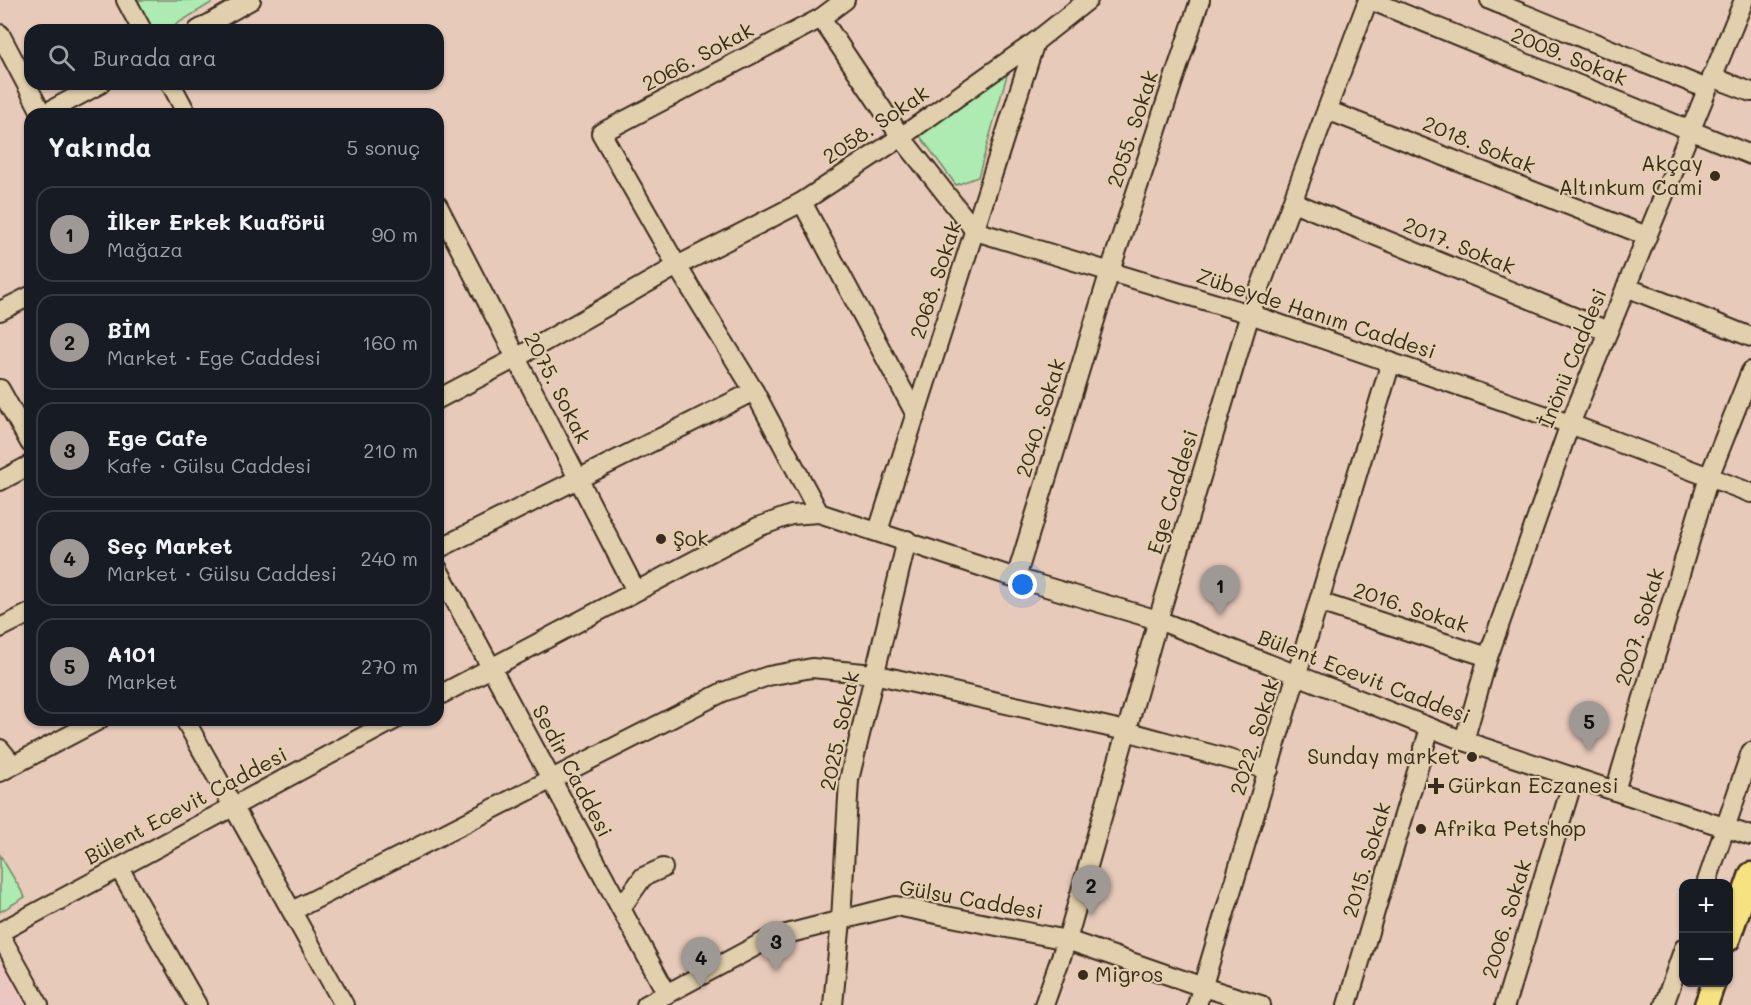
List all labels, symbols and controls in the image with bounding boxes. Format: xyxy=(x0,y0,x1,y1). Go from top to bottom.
street label: 2066. Sokak xyxy=(637,15,758,96)
street label: 2009. Sokak xyxy=(1508,20,1631,91)
search box xyxy=(24,24,444,90)
icon: search xyxy=(45,41,78,74)
text: Burada ara xyxy=(93,43,217,72)
street label: 2055. Sokak xyxy=(1100,66,1163,191)
street label: 2058. Sokak xyxy=(817,78,933,169)
street label: 2018. Sokak xyxy=(1419,109,1540,178)
text: Yakında xyxy=(48,130,151,164)
text: 5 sonuç xyxy=(347,134,420,160)
place label: Akçay Altınkum Cami xyxy=(1558,149,1703,200)
marker: Akçay Altınkum Cami xyxy=(1708,169,1722,183)
text: İlker Erkek Kuaförü xyxy=(107,207,325,236)
street label: 2017. Sokak xyxy=(1400,210,1519,279)
street label: 2068. Sokak xyxy=(903,217,966,342)
text: 1 xyxy=(65,221,74,247)
text: 90 m xyxy=(372,221,418,247)
text: Mağaza xyxy=(107,236,183,262)
street label: Zübeyde Hanım Caddesi xyxy=(1193,261,1440,364)
street label: İnönü Caddesi xyxy=(1531,284,1612,431)
text: BİM xyxy=(107,315,151,344)
street label: 2075. Sokak xyxy=(519,327,598,447)
text: 2 xyxy=(64,329,75,355)
text: 160 m xyxy=(362,329,418,355)
text: Market · Ege Caddesi xyxy=(107,344,321,370)
street label: 2040. Sokak xyxy=(1009,355,1070,480)
text: Ege Cafe xyxy=(107,423,208,452)
street label: Ege Caddesi xyxy=(1140,426,1203,557)
text: 3 xyxy=(64,437,76,463)
text: 210 m xyxy=(363,437,418,463)
text: Kafe · Gülsu Caddesi xyxy=(107,452,311,478)
place label: Şok xyxy=(673,524,708,551)
text: Seç Market xyxy=(107,531,232,560)
marker: Şok xyxy=(654,532,668,546)
text: 4 xyxy=(63,545,76,571)
text: 240 m xyxy=(360,545,418,571)
text: Market · Gülsu Caddesi xyxy=(107,560,337,586)
street label: 2007. Sokak xyxy=(1608,564,1669,689)
pin: 1 xyxy=(1200,566,1240,615)
your location xyxy=(1008,570,1037,599)
street label: 2016. Sokak xyxy=(1351,575,1472,638)
street label: Bülent Ecevit Caddesi xyxy=(1254,623,1475,729)
text: A101 xyxy=(107,639,156,668)
text: 5 xyxy=(64,653,75,679)
text: 270 m xyxy=(361,653,418,679)
text: Market xyxy=(107,668,177,694)
street label: 2025. Sokak xyxy=(813,669,864,793)
street label: 2022. Sokak xyxy=(1223,675,1284,798)
street label: Sedir Caddesi xyxy=(527,699,620,841)
pin: 5 xyxy=(1570,702,1608,751)
street label: Bülent Ecevit Caddesi xyxy=(79,740,291,870)
place label: Sunday market xyxy=(1307,742,1460,769)
marker: Sunday market xyxy=(1465,750,1479,764)
place label: Gürkan Eczanesi xyxy=(1448,771,1619,798)
marker: Gürkan Eczanesi xyxy=(1429,779,1443,793)
street label: 2015. Sokak xyxy=(1335,799,1396,920)
place label: Afrika Petshop xyxy=(1433,814,1586,841)
marker: Afrika Petshop xyxy=(1414,822,1428,836)
street label: 2006. Sokak xyxy=(1475,856,1536,981)
pin: 2 xyxy=(1072,866,1110,915)
street label: Gülsu Caddesi xyxy=(897,873,1045,924)
map controls xyxy=(1679,879,1733,987)
button: + xyxy=(1679,879,1733,933)
pin: 3 xyxy=(756,922,796,971)
button: − xyxy=(1679,933,1733,987)
pin: 4 xyxy=(682,938,720,987)
place label: Migros xyxy=(1095,960,1164,987)
marker: Migros xyxy=(1076,968,1090,982)

